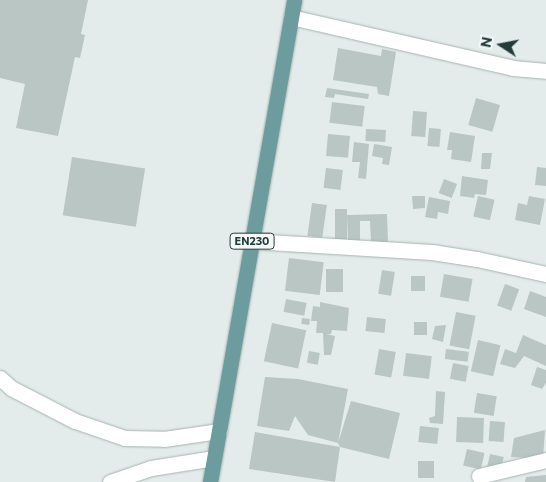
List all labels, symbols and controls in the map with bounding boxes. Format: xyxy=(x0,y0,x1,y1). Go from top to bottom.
north arrow xyxy=(476,20,526,70)
text: N xyxy=(476,35,495,49)
road number: EN230 xyxy=(230,232,274,250)

